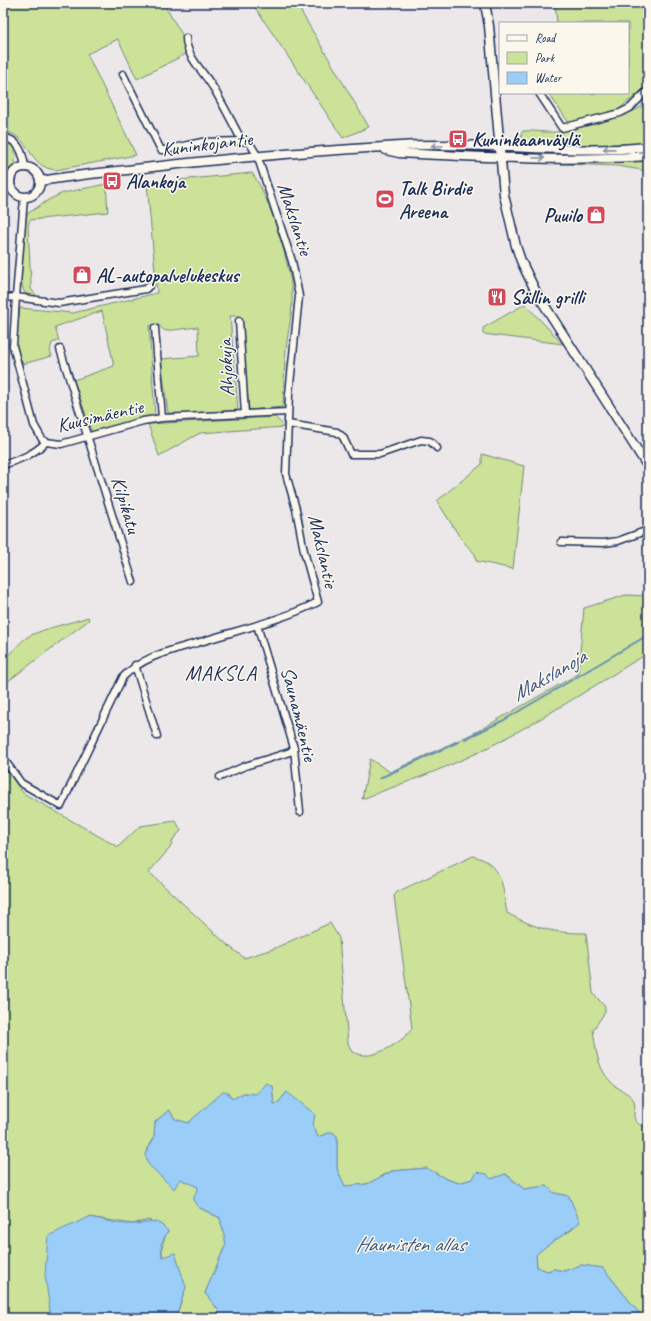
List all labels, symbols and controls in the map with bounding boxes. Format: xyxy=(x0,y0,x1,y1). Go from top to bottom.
legend xyxy=(499,22,629,94)
text: Road xyxy=(535,30,557,46)
text: Park xyxy=(535,50,556,66)
text: Water xyxy=(535,70,563,86)
street label: Kuninkojantie xyxy=(160,126,255,162)
place label: Kuninkaanväylä xyxy=(472,127,581,152)
bus stop icon: Kuninkaanväylä xyxy=(447,128,469,150)
one-way arrow xyxy=(431,142,444,150)
one-way arrow xyxy=(603,145,616,152)
one-way arrow xyxy=(532,154,545,162)
place label: Alankoja xyxy=(126,169,187,194)
bus stop icon: Alankoja xyxy=(101,170,123,192)
place label: Talk Birdie Areena xyxy=(399,176,474,224)
street label: Makslantie xyxy=(272,180,319,260)
sports icon: Talk Birdie Areena xyxy=(374,188,396,210)
place label: Puuilo xyxy=(544,203,584,228)
shop icon: Puuilo xyxy=(585,204,607,226)
place label: AL-autopalvelukeskus xyxy=(96,263,241,288)
shop icon: AL-autopalvelukeskus xyxy=(71,264,93,286)
place label: Sällin grilli xyxy=(511,285,587,310)
restaurant icon: Sällin grilli xyxy=(486,286,508,308)
street label: Ahjokuja xyxy=(212,337,240,397)
street label: Kuusimäentie xyxy=(55,394,147,438)
street label: Kilpikatu xyxy=(106,474,147,538)
street label: Makslantie xyxy=(302,512,344,592)
water label: Makslanoja xyxy=(507,642,592,707)
district label: MAKSLA xyxy=(185,660,258,686)
street label: Saunamäentie xyxy=(275,664,323,765)
water label: Haunisten allas xyxy=(356,1231,468,1257)

